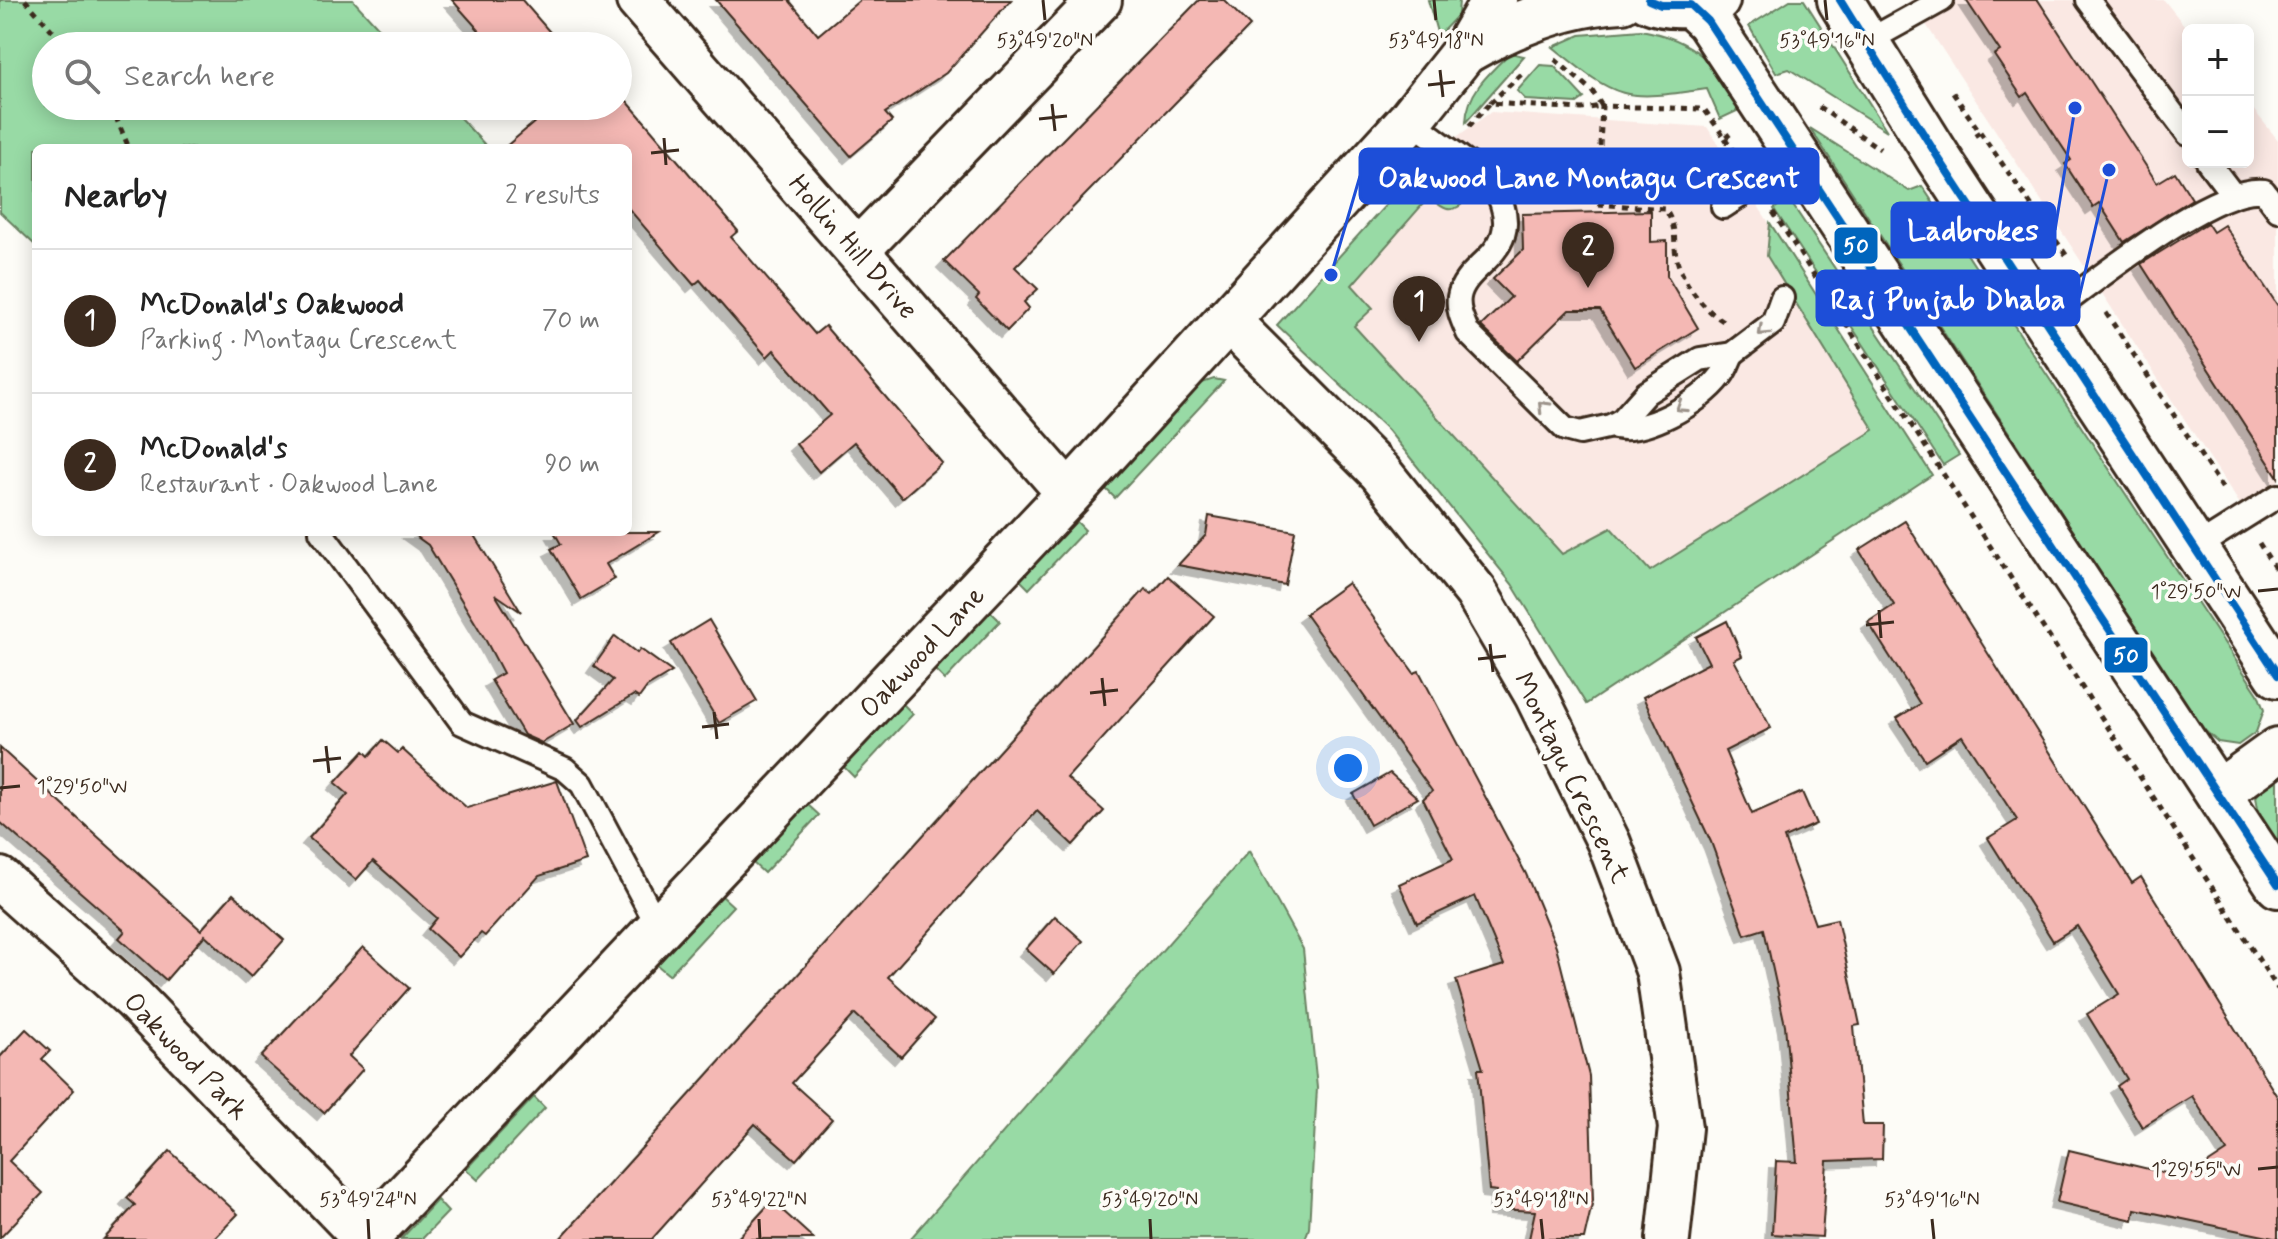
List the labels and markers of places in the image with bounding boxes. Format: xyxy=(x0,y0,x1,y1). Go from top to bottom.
callout: Oakwood Lane Montagu Crescent xyxy=(1360,149,1818,203)
callout: Ladbrokes xyxy=(1892,203,2055,257)
pin: 2 xyxy=(1562,222,1614,288)
callout: Raj Punjab Dhaba xyxy=(1817,271,2079,325)
pin: 1 xyxy=(1393,276,1445,342)

